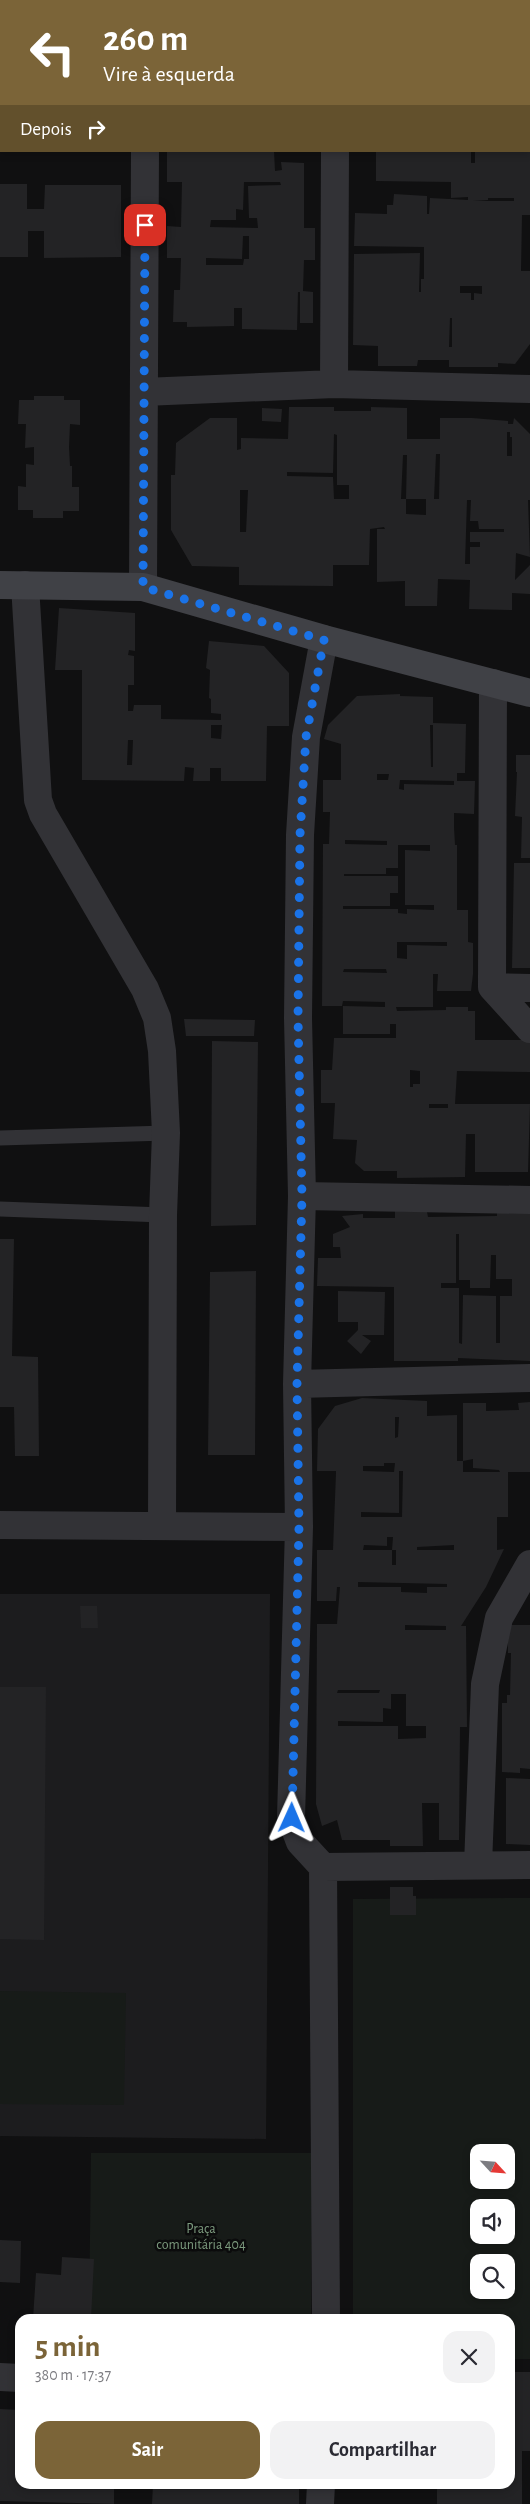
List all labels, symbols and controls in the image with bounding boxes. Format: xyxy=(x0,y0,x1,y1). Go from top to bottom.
icon: left xyxy=(20,20,85,85)
text: 260 m xyxy=(103,22,188,57)
text: Vire à esquerda xyxy=(103,63,235,85)
icon: right xyxy=(82,115,110,143)
text: Depois xyxy=(20,120,72,139)
pin xyxy=(124,204,166,246)
icon: arrive xyxy=(131,211,159,239)
position arrow xyxy=(265,1791,317,1843)
north arrow xyxy=(470,2144,515,2189)
map controls xyxy=(470,2144,515,2299)
button: sound xyxy=(470,2199,515,2244)
park label: Praça comunitária 404 xyxy=(156,2222,246,2252)
button: search xyxy=(470,2254,515,2299)
button: close xyxy=(443,2331,495,2383)
text: 5 min xyxy=(35,2332,100,2362)
text: 380 m · 17:37 xyxy=(35,2367,111,2383)
button: Sair xyxy=(35,2421,260,2479)
button: Compartilhar xyxy=(270,2421,495,2479)

